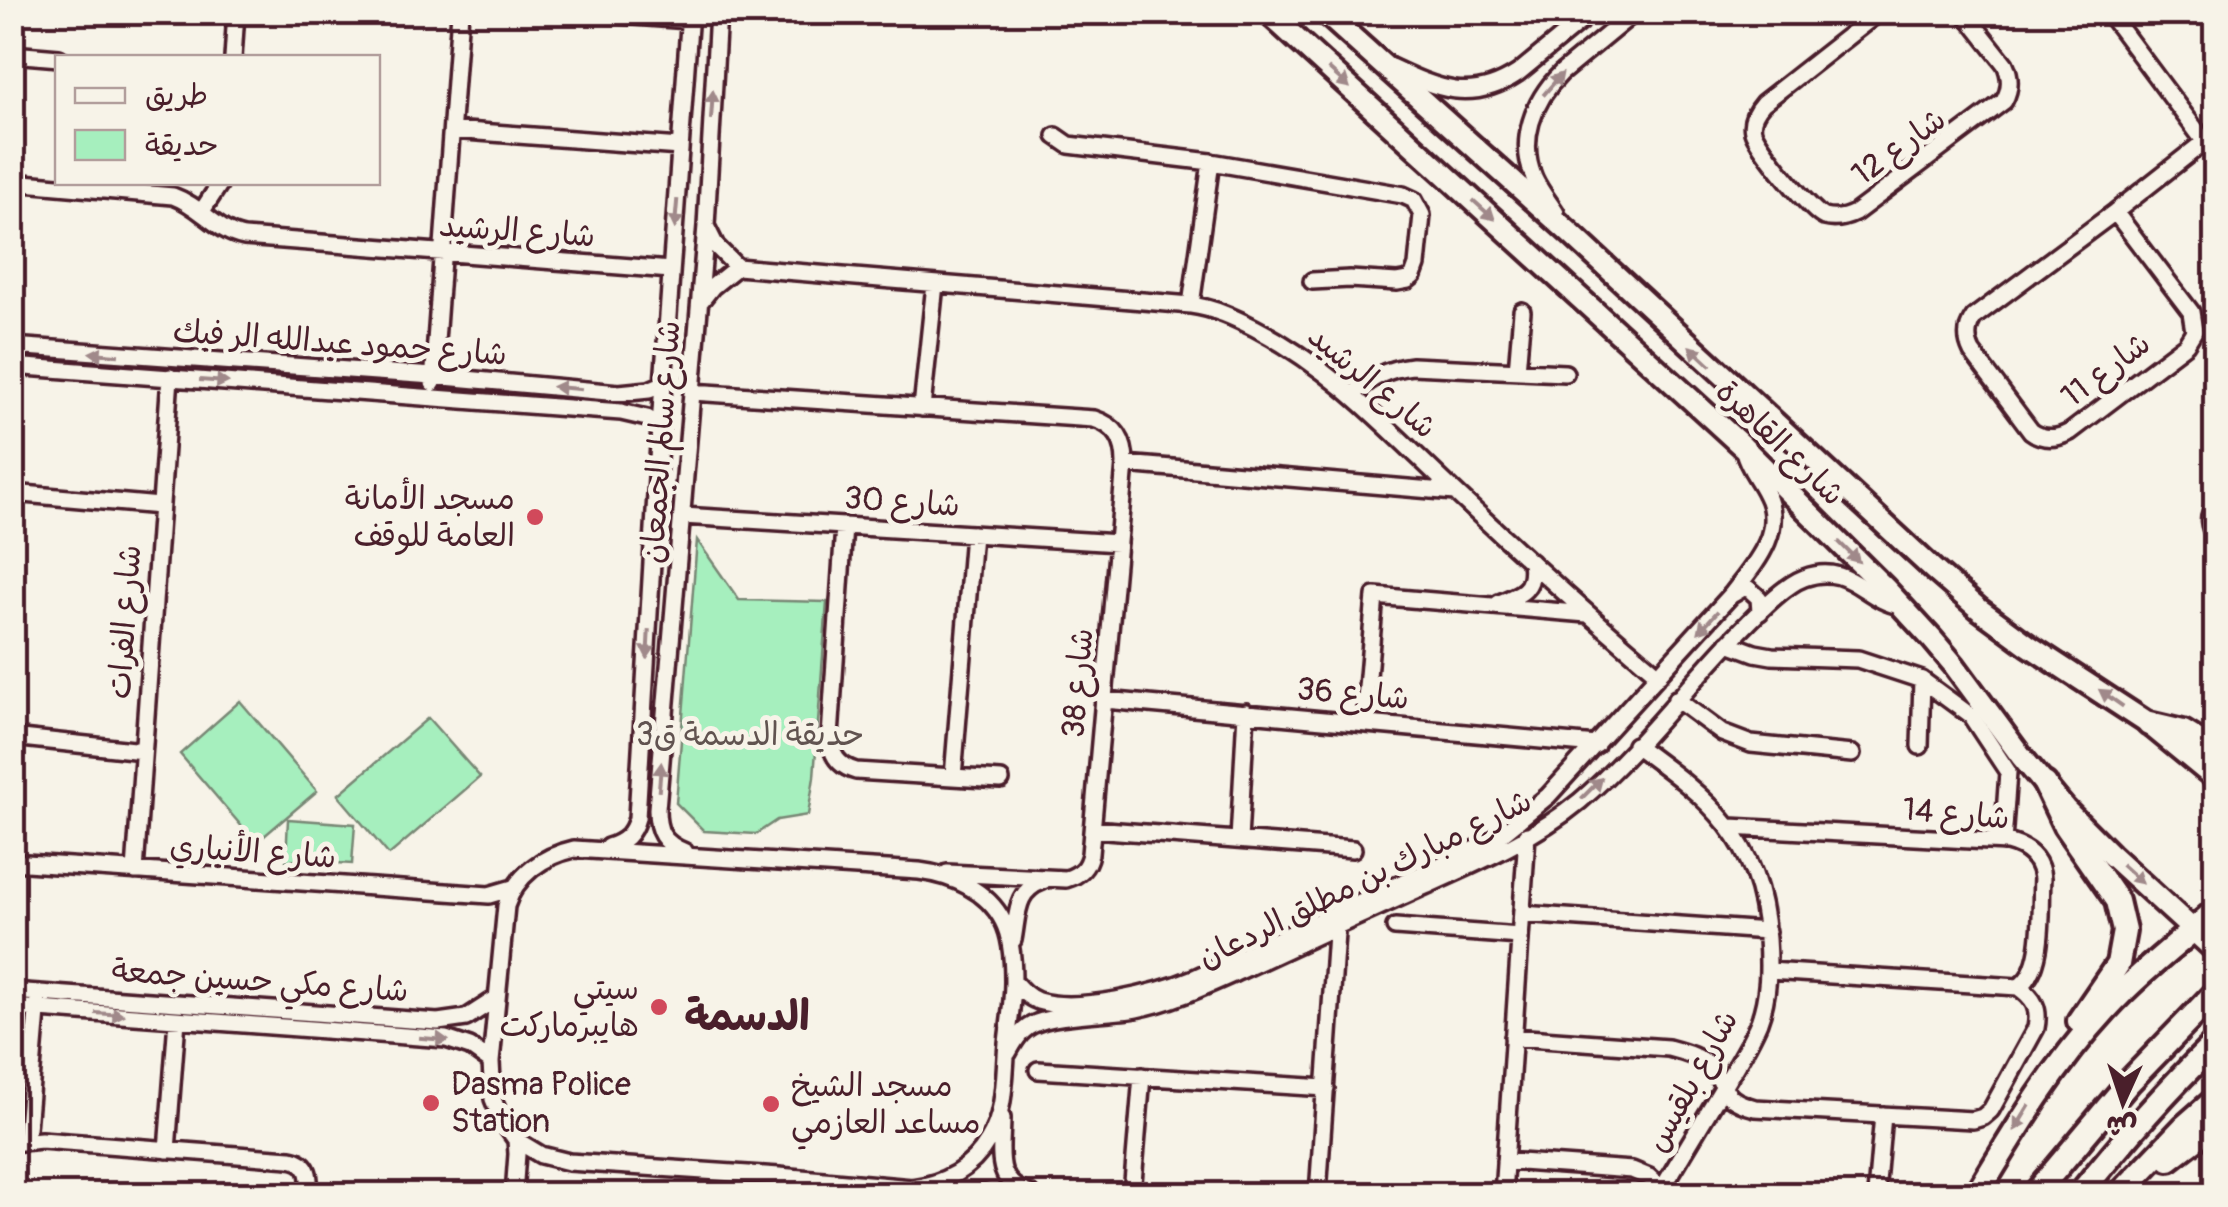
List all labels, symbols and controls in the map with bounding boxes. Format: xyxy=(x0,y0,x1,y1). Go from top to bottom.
legend xyxy=(55,55,380,185)
one-way arrow xyxy=(1327,66,1351,89)
one-way arrow xyxy=(1541,72,1563,97)
text: طريق xyxy=(145,77,208,114)
one-way arrow xyxy=(705,88,721,120)
street label: شارع 12 xyxy=(1844,99,1955,196)
text: حديقة xyxy=(145,127,219,164)
one-way arrow xyxy=(1472,198,1496,221)
one-way arrow xyxy=(667,199,683,231)
street label: شارع الرشيد xyxy=(437,206,596,258)
street label: شارع حمود عبدالله الر فبك xyxy=(171,311,508,377)
street label: شارع الرشيد xyxy=(1298,316,1445,449)
street label: شارع سالم الجمعان xyxy=(633,319,693,565)
street label: شارع 11 xyxy=(2054,324,2160,418)
one-way arrow xyxy=(87,345,119,361)
one-way arrow xyxy=(1689,345,1713,368)
street label: شارع القاهرة xyxy=(1706,372,1853,516)
one-way arrow xyxy=(199,373,231,389)
one-way arrow xyxy=(551,380,583,396)
place label: مسجد الأمانة العامة للوقف xyxy=(345,477,515,556)
street label: شارع 30 xyxy=(843,478,961,528)
marker: مسجد الأمانة العامة للوقف xyxy=(524,506,546,528)
one-way arrow xyxy=(1836,540,1860,564)
street label: شارع الفرات xyxy=(100,543,152,701)
one-way arrow xyxy=(1697,609,1719,634)
street label: شارع 38 xyxy=(1053,626,1105,740)
one-way arrow xyxy=(640,628,656,660)
street label: شارع 36 xyxy=(1295,669,1411,721)
one-way arrow xyxy=(2097,689,2124,708)
park label: حديقة الدسمة ق3 xyxy=(636,715,864,755)
one-way arrow xyxy=(652,761,668,793)
one-way arrow xyxy=(1580,776,1604,800)
street label: شارع مبارك بن مطلق الردعان xyxy=(1191,781,1539,979)
street label: شارع 14 xyxy=(1901,789,2011,841)
street label: شارع الأنباري xyxy=(168,824,338,880)
one-way arrow xyxy=(2119,863,2144,885)
street label: شارع مكي حسين جمعة xyxy=(110,951,410,1018)
place label: سيتي هايبرماركت xyxy=(499,969,639,1046)
district label: الدسمة xyxy=(684,991,810,1043)
marker: سيتي هايبرماركت xyxy=(648,996,670,1018)
street label: شارع بلقيس xyxy=(1637,1003,1749,1160)
one-way arrow xyxy=(94,1007,126,1023)
one-way arrow xyxy=(418,1031,450,1047)
north arrow xyxy=(2073,1052,2173,1152)
place label: Dasma Police Station xyxy=(451,1065,631,1142)
place label: مسجد الشيخ مساعد العازمي xyxy=(791,1066,981,1150)
marker: Dasma Police Station xyxy=(420,1092,442,1114)
marker: مسجد الشيخ مساعد العازمي xyxy=(760,1093,782,1115)
one-way arrow xyxy=(2014,1104,2031,1132)
text: ش xyxy=(2105,1107,2138,1144)

